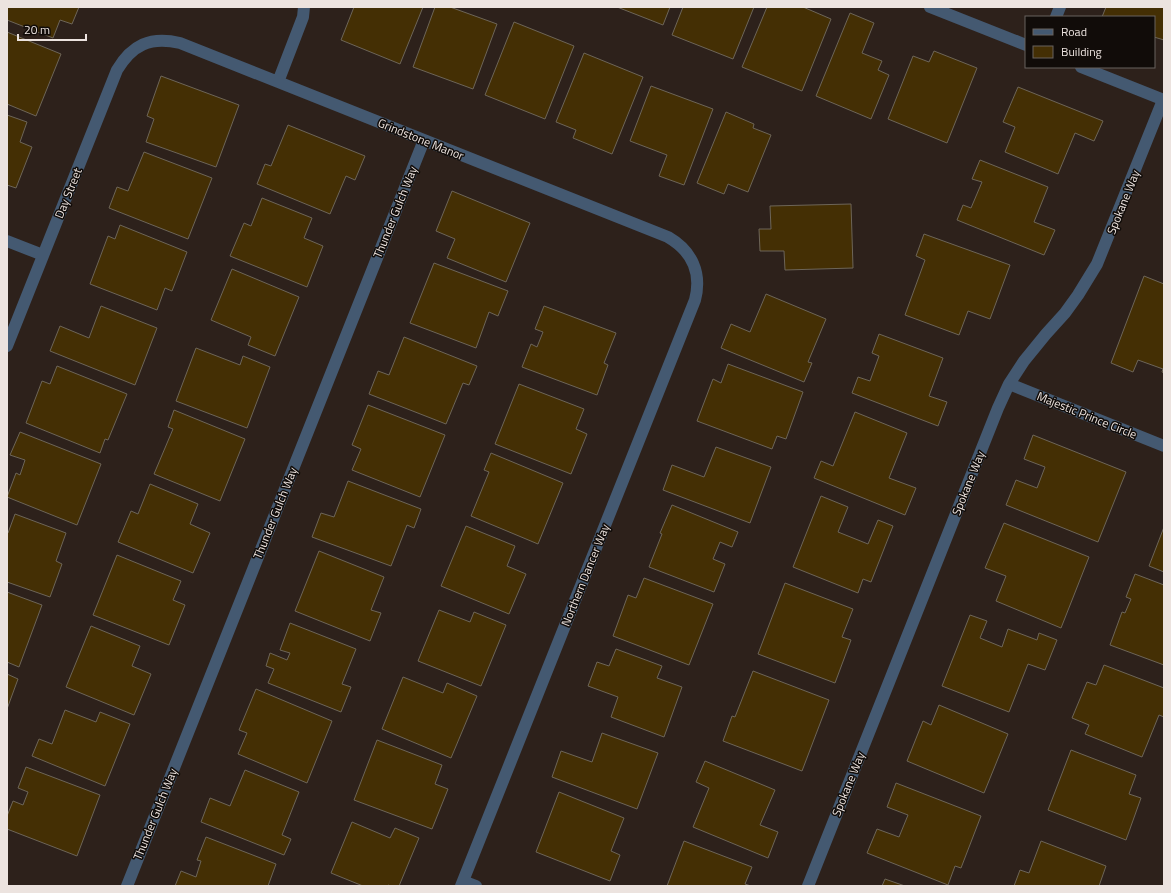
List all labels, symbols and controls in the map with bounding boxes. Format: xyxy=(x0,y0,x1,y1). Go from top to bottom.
scale bar xyxy=(18,16,86,42)
legend xyxy=(1025,16,1155,68)
text: 20 m xyxy=(24,20,50,39)
text: Road xyxy=(1061,22,1087,41)
text: Building xyxy=(1061,42,1102,61)
street label: Grindstone Manor xyxy=(375,113,467,165)
street label: Thunder Gulch Way xyxy=(368,163,422,261)
street label: Day Street xyxy=(49,164,87,221)
street label: Spokane Way xyxy=(1101,167,1145,237)
street label: Majestic Prince Circle xyxy=(1034,386,1140,444)
street label: Spokane Way xyxy=(946,448,990,518)
street label: Thunder Gulch Way xyxy=(248,464,302,562)
street label: Northern Dancer Way xyxy=(556,521,614,629)
street label: Spokane Way xyxy=(826,749,870,819)
street label: Thunder Gulch Way xyxy=(128,765,182,863)

